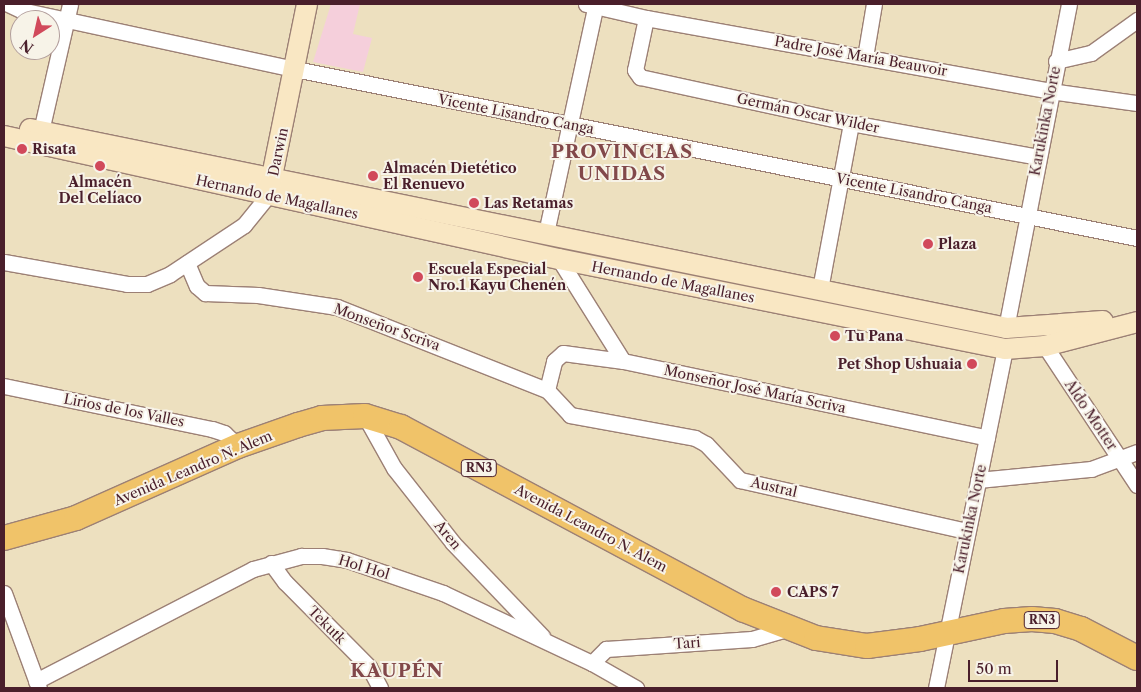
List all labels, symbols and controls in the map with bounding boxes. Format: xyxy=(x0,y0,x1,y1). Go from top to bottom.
north arrow xyxy=(10,10,60,60)
street label: Padre José María Beauvoir xyxy=(773,33,949,79)
text: N xyxy=(17,36,37,57)
street label: Karukinka Norte xyxy=(1026,65,1064,177)
street label: Germán Oscar Wilder xyxy=(735,90,881,136)
street label: Vicente Lisandro Canga xyxy=(436,91,596,137)
street label: Darwin xyxy=(265,126,291,178)
place label: Risata xyxy=(32,141,76,157)
district label: PROVINCIAS UNIDAS xyxy=(550,141,694,185)
marker: Risata xyxy=(16,143,28,155)
marker: Almacén Del Celíaco xyxy=(94,160,106,172)
place label: Almacén Dietético El Renuevo xyxy=(383,160,517,192)
marker: Almacén Dietético El Renuevo xyxy=(367,170,379,182)
street label: Vicente Lisandro Canga xyxy=(834,170,994,216)
street label: Hernando de Magallanes xyxy=(194,172,360,222)
place label: Almacén Del Celíaco xyxy=(58,174,142,206)
place label: Las Retamas xyxy=(484,195,573,211)
marker: Las Retamas xyxy=(468,197,480,209)
place label: Plaza xyxy=(938,236,977,252)
marker: Plaza xyxy=(922,238,934,250)
street label: Hernando de Magallanes xyxy=(590,258,756,306)
place label: Escuela Especial Nro.1 Kayu Chenén xyxy=(428,261,566,294)
marker: Escuela Especial Nro.1 Kayu Chenén xyxy=(412,271,424,283)
street label: Monseñor Scriva xyxy=(331,300,443,354)
place label: Tu Pana xyxy=(845,328,903,344)
marker: Tu Pana xyxy=(829,330,841,342)
place label: Pet Shop Ushuaia xyxy=(837,356,962,372)
marker: Pet Shop Ushuaia xyxy=(966,358,978,370)
street label: Monseñor José María Scriva xyxy=(662,361,848,417)
street label: Aldo Motter xyxy=(1061,377,1121,453)
street label: Lirios de los Valles xyxy=(62,390,186,430)
street label: Avenida Leandro N. Alem xyxy=(111,427,275,509)
road number: RN3 xyxy=(460,458,498,478)
street label: Karukinka Norte xyxy=(950,463,990,575)
street label: Austral xyxy=(749,474,799,500)
street label: Avenida Leandro N. Alem xyxy=(512,480,670,576)
street label: Aren xyxy=(431,517,465,553)
street label: Hol Hol xyxy=(336,551,392,583)
place label: CAPS 7 xyxy=(787,584,838,600)
marker: CAPS 7 xyxy=(769,585,783,599)
street label: Tekutk xyxy=(305,603,349,647)
road number: RN3 xyxy=(1023,610,1061,630)
street label: Tari xyxy=(673,634,701,652)
scale bar xyxy=(971,650,1061,682)
text: 50 m xyxy=(976,659,1012,678)
district label: KAUPÉN xyxy=(349,660,445,682)

